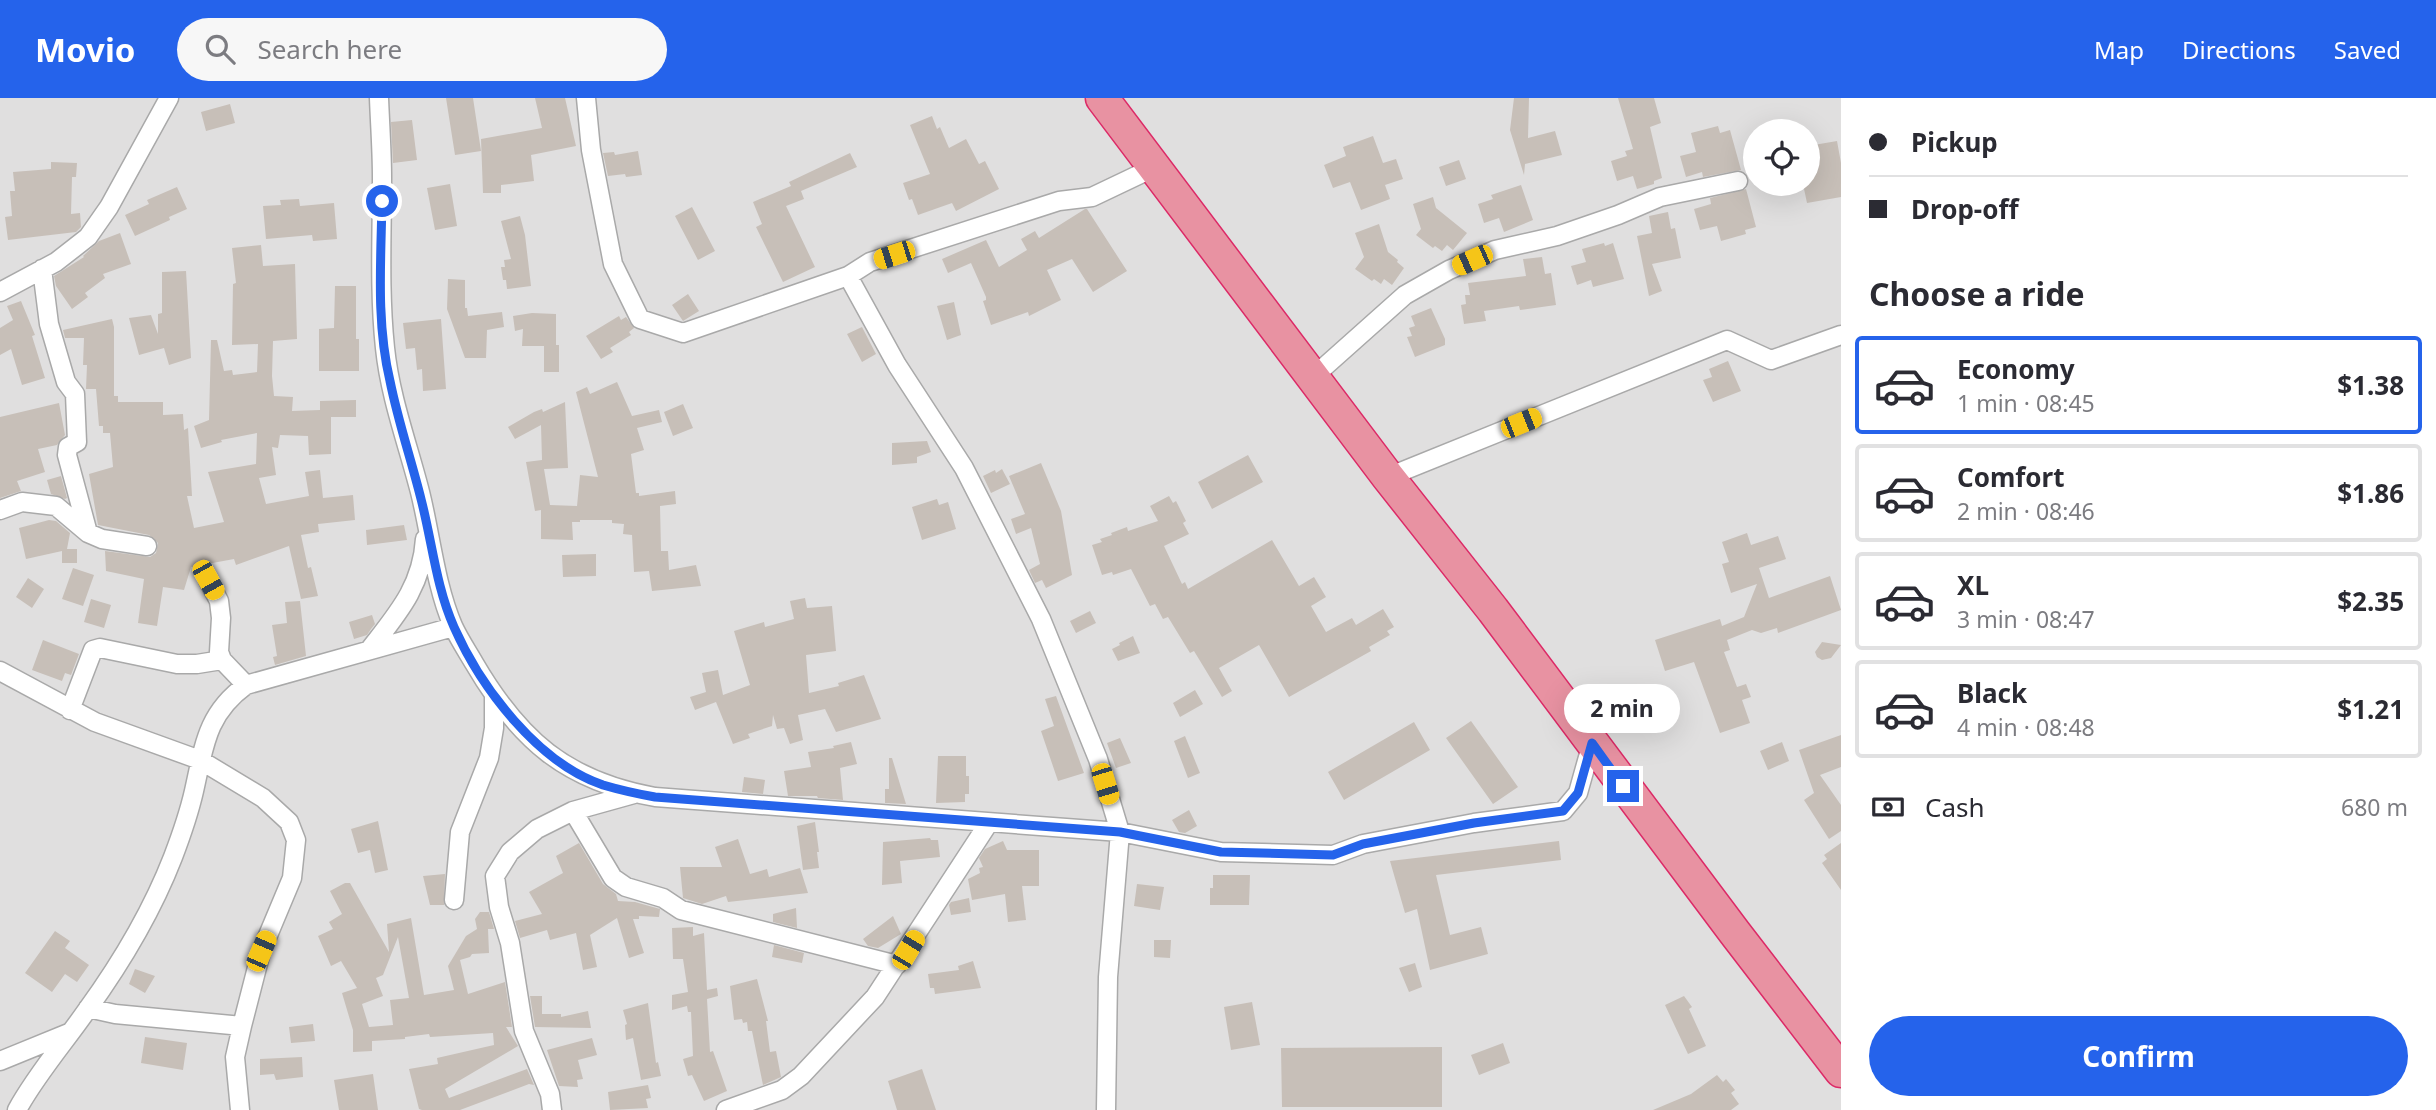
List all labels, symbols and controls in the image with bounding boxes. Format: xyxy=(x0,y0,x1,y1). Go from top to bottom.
search box xyxy=(177,18,667,81)
text: Movio xyxy=(35,27,135,72)
icon: search xyxy=(201,30,239,68)
text: Search here xyxy=(257,31,402,67)
text: Map xyxy=(2094,33,2144,66)
text: Directions xyxy=(2182,33,2296,66)
text: Saved xyxy=(2334,33,2401,66)
map controls xyxy=(1743,119,1820,196)
button: locate xyxy=(1743,119,1820,196)
text: Pickup xyxy=(1911,124,1998,160)
route start xyxy=(366,185,398,217)
text: Drop-off xyxy=(1911,191,2018,227)
car xyxy=(871,239,918,271)
car xyxy=(1449,242,1496,278)
text: Choose a ride xyxy=(1869,272,2085,315)
text: Economy xyxy=(1957,351,2075,387)
icon: car xyxy=(1873,354,1936,417)
text: $1.38 xyxy=(2337,367,2404,403)
text: 1 min · 08:45 xyxy=(1957,387,2095,419)
car xyxy=(1498,405,1545,441)
text: Comfort xyxy=(1957,459,2065,495)
icon: car xyxy=(1873,462,1936,525)
text: $1.86 xyxy=(2337,475,2404,511)
text: 2 min · 08:46 xyxy=(1957,495,2095,527)
car xyxy=(189,557,228,603)
text: XL xyxy=(1957,567,1989,603)
icon: car xyxy=(1873,570,1936,633)
text: $2.35 xyxy=(2337,583,2404,619)
text: 3 min · 08:47 xyxy=(1957,603,2095,635)
text: Black xyxy=(1957,675,2027,711)
icon: car xyxy=(1873,678,1936,741)
callout: 2 min xyxy=(1565,684,1681,734)
text: $1.21 xyxy=(2337,691,2404,727)
text: 2 min xyxy=(1590,692,1654,724)
text: 4 min · 08:48 xyxy=(1957,711,2095,743)
car xyxy=(1089,761,1122,807)
route end xyxy=(1607,770,1639,802)
icon: cash xyxy=(1869,788,1907,826)
text: Cash xyxy=(1925,789,1985,825)
text: 680 m xyxy=(2341,791,2408,823)
car xyxy=(889,927,928,973)
car xyxy=(244,928,279,974)
button: Confirm xyxy=(1869,1016,2408,1096)

